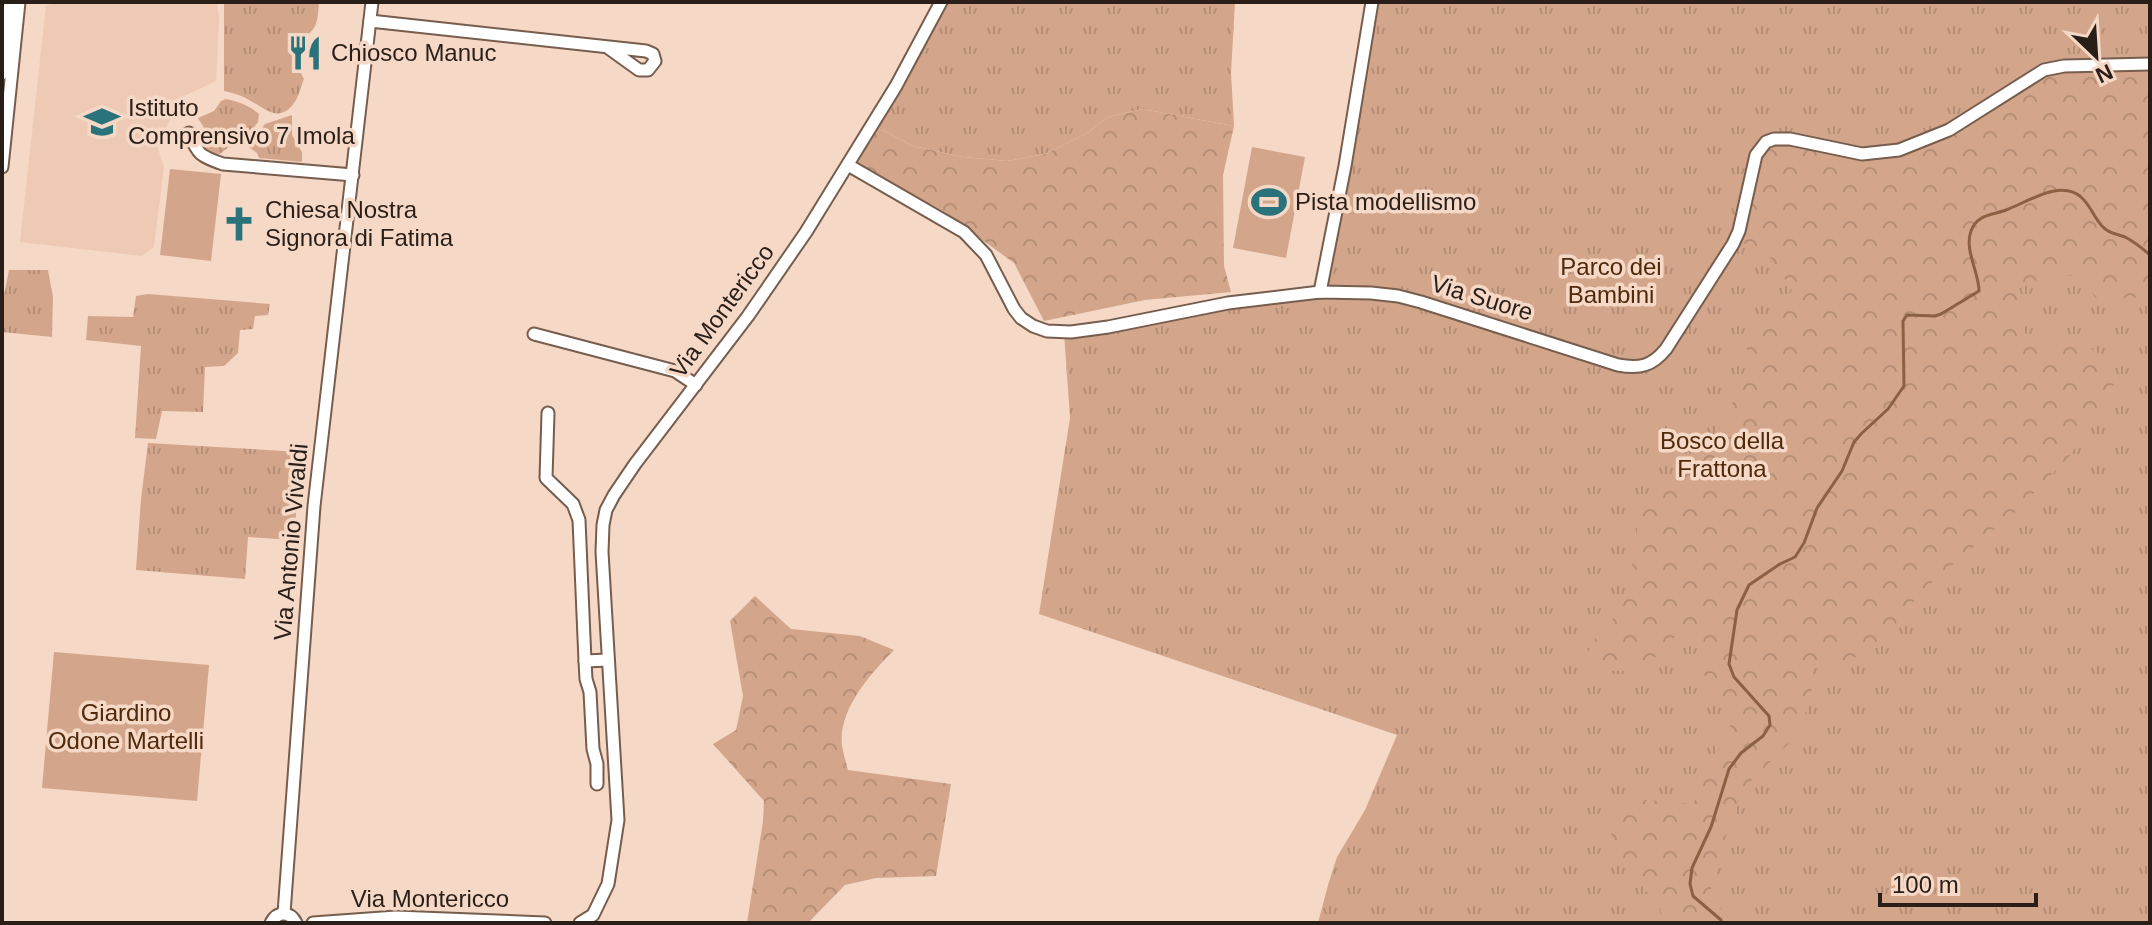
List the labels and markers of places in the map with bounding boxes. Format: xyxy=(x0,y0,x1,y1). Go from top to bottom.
restaurant icon: Chiosco Manuc xyxy=(286,34,324,72)
place label: Chiosco Manuc xyxy=(331,39,496,66)
place label: Istituto Comprensivo 7 Imola xyxy=(128,94,355,149)
school or university icon: Istituto Comprensivo 7 Imola xyxy=(83,103,121,141)
sports icon: Pista modellismo xyxy=(1250,183,1288,221)
place label: Pista modellismo xyxy=(1295,188,1476,215)
place label: Chiesa Nostra Signora di Fatima xyxy=(265,196,454,251)
church icon: Chiesa Nostra Signora di Fatima xyxy=(220,205,258,243)

